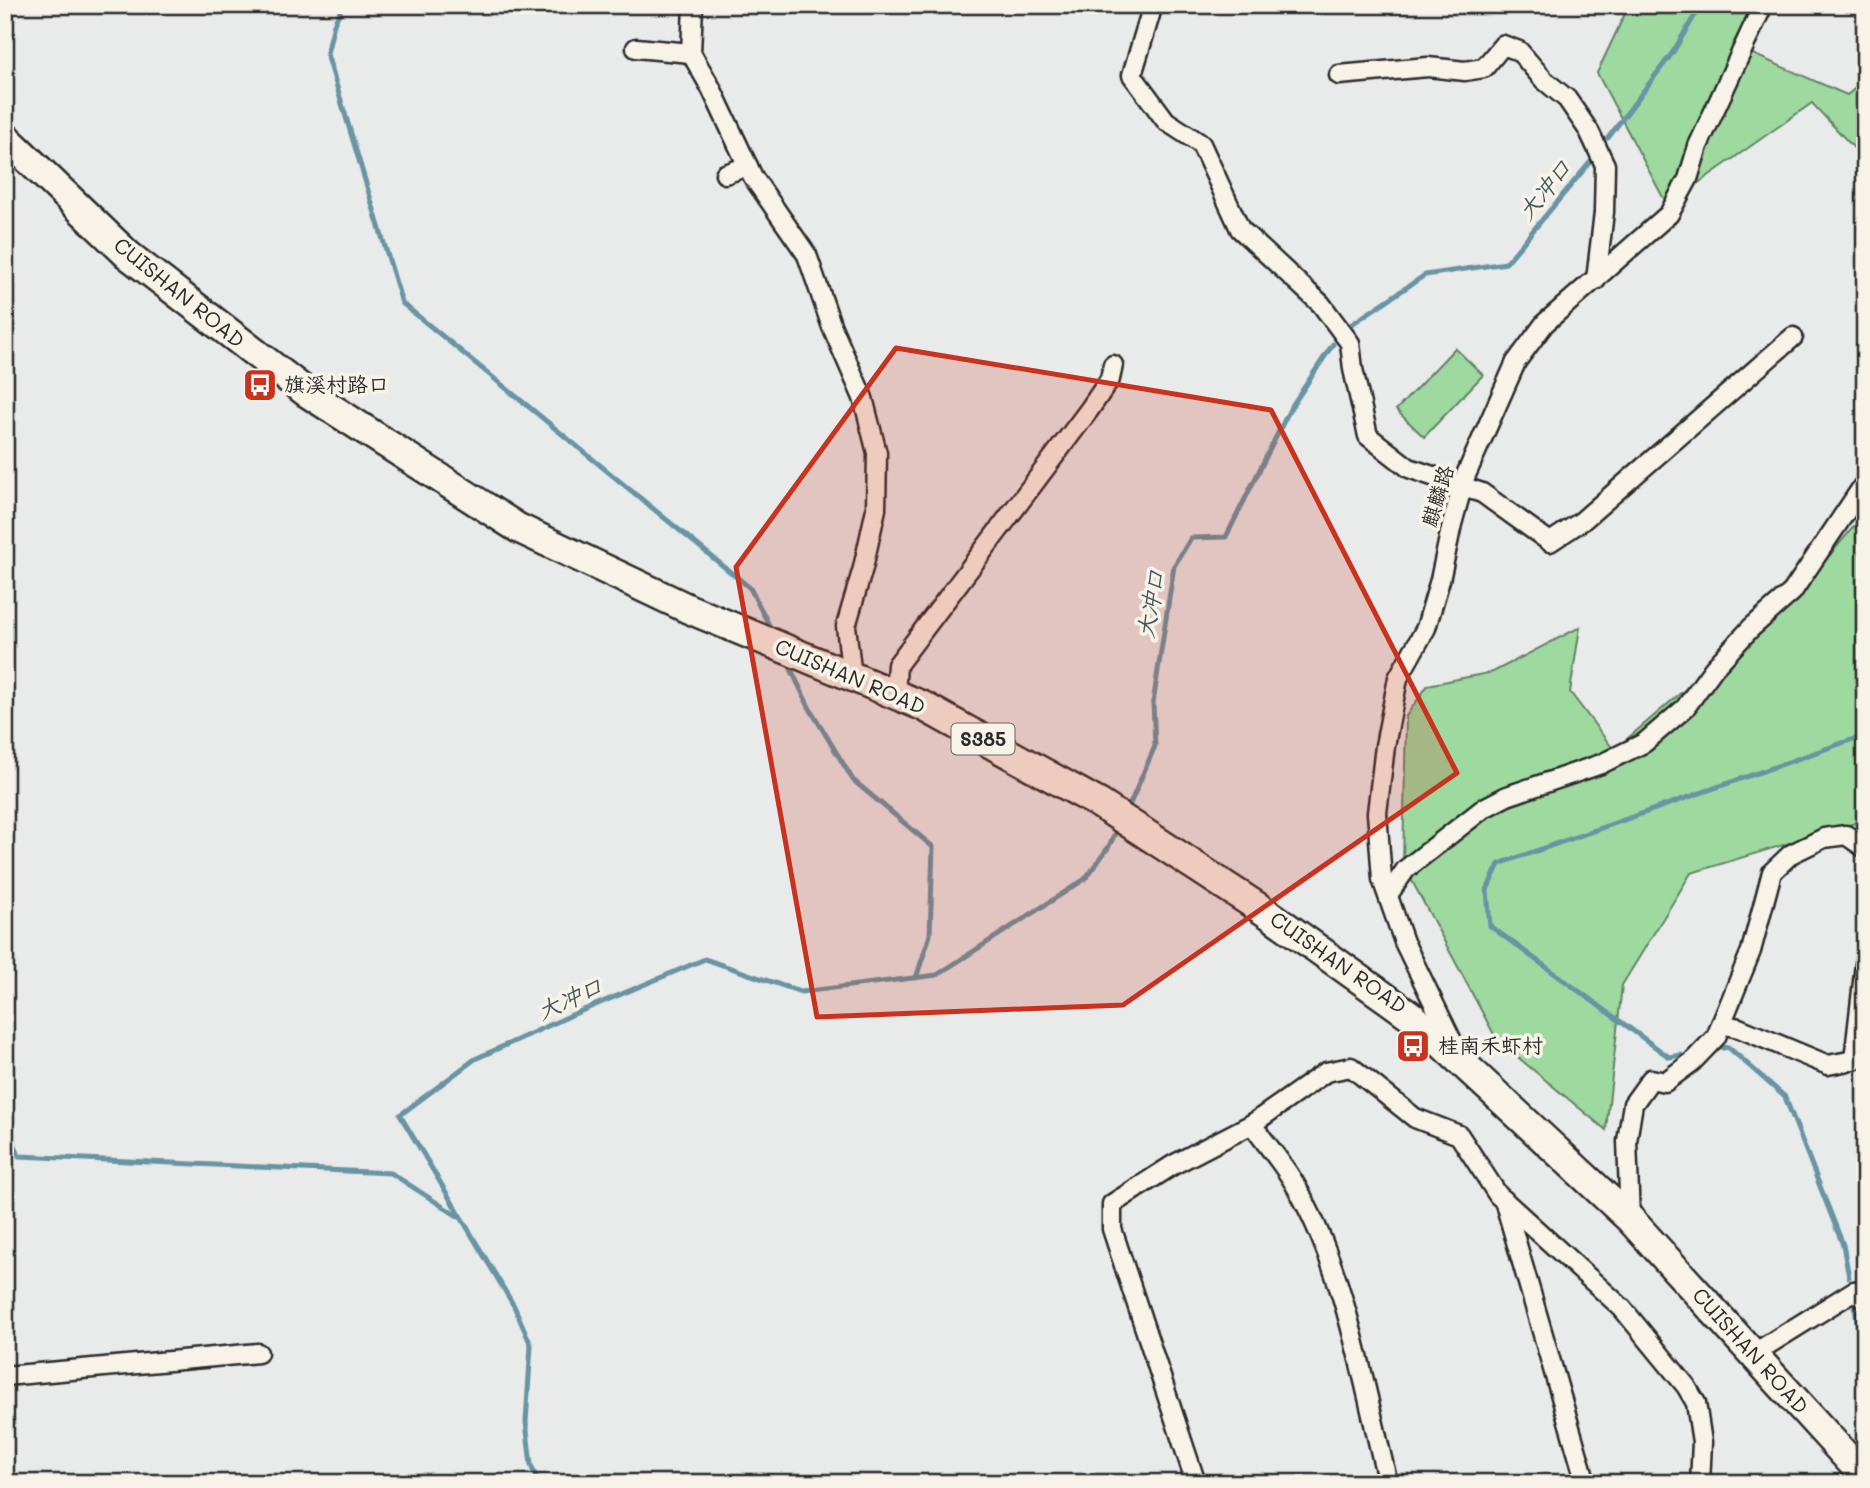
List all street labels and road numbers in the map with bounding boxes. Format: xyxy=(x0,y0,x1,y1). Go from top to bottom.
street label: CUISHAN ROAD xyxy=(109,231,251,353)
street label: 麒麟路 xyxy=(1414,461,1459,530)
street label: CUISHAN ROAD xyxy=(771,632,930,719)
road number: S385 xyxy=(951,724,1014,754)
street label: CUISHAN ROAD xyxy=(1265,905,1412,1019)
street label: CUISHAN ROAD xyxy=(1687,1281,1815,1419)

